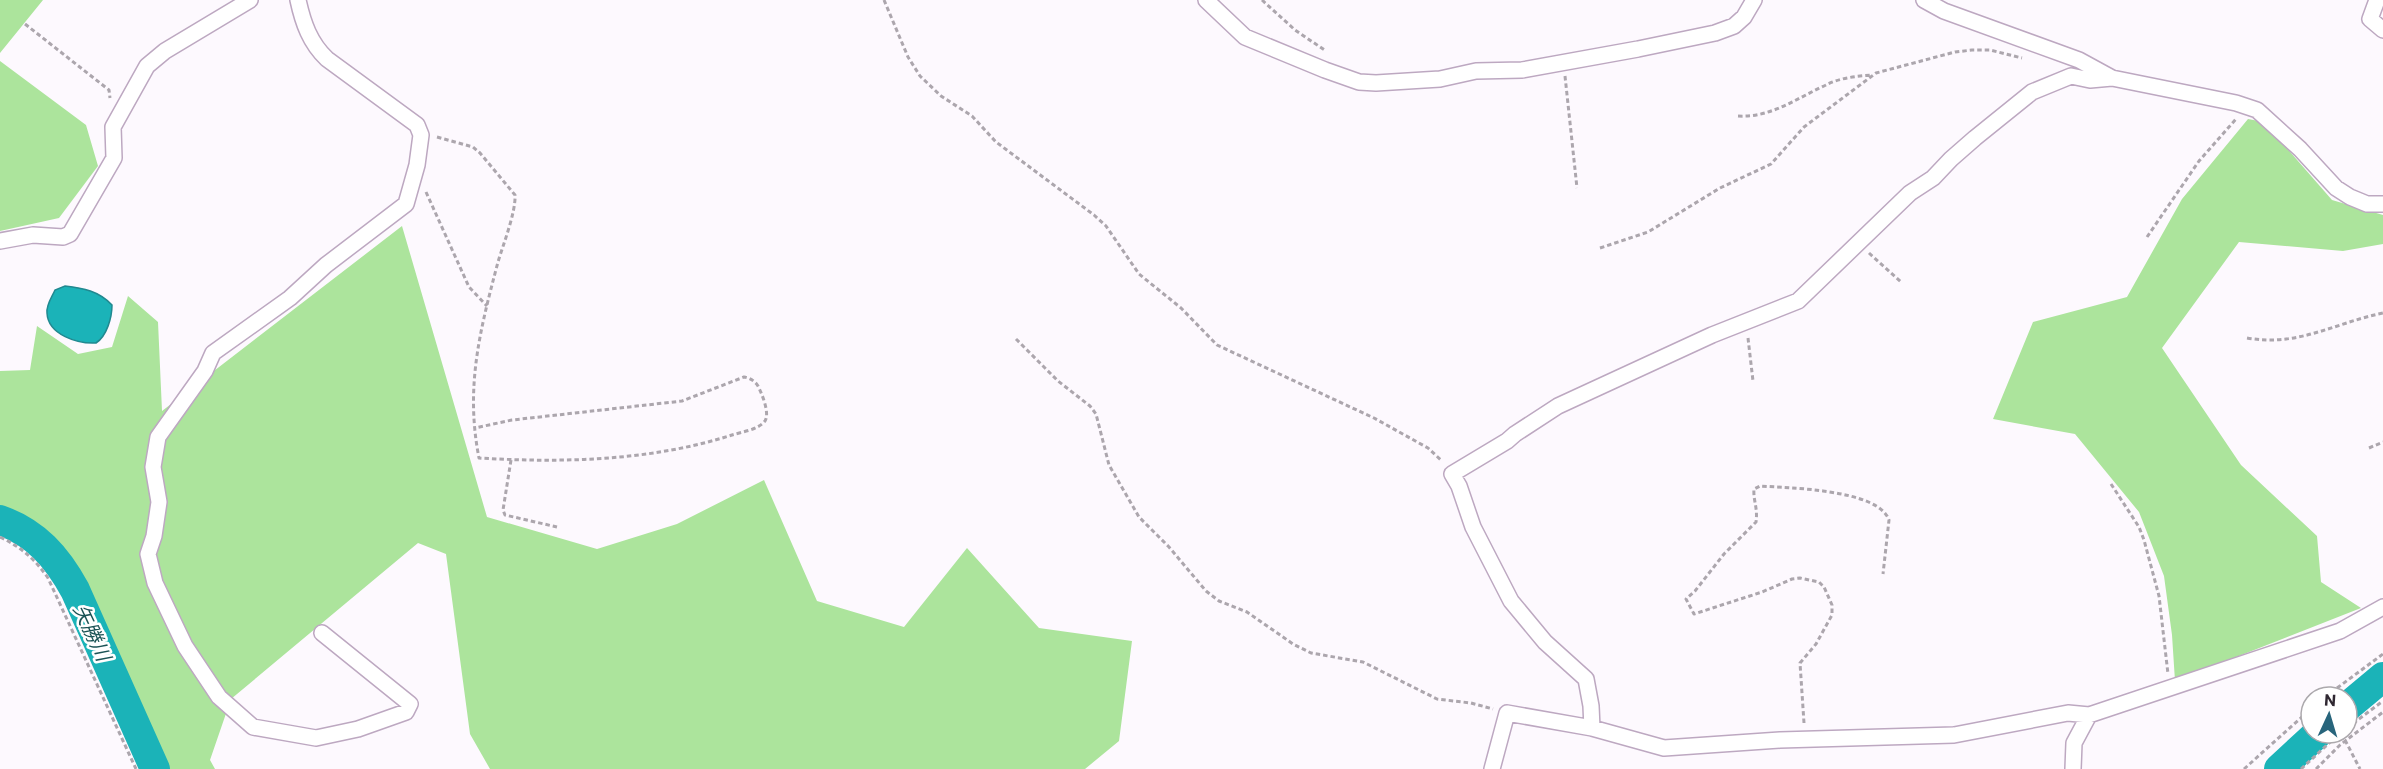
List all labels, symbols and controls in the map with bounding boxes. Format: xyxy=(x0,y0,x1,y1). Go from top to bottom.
water label: 矢勝川 xyxy=(69,600,117,666)
north arrow xyxy=(2299,685,2359,745)
text: N xyxy=(2323,690,2337,709)

